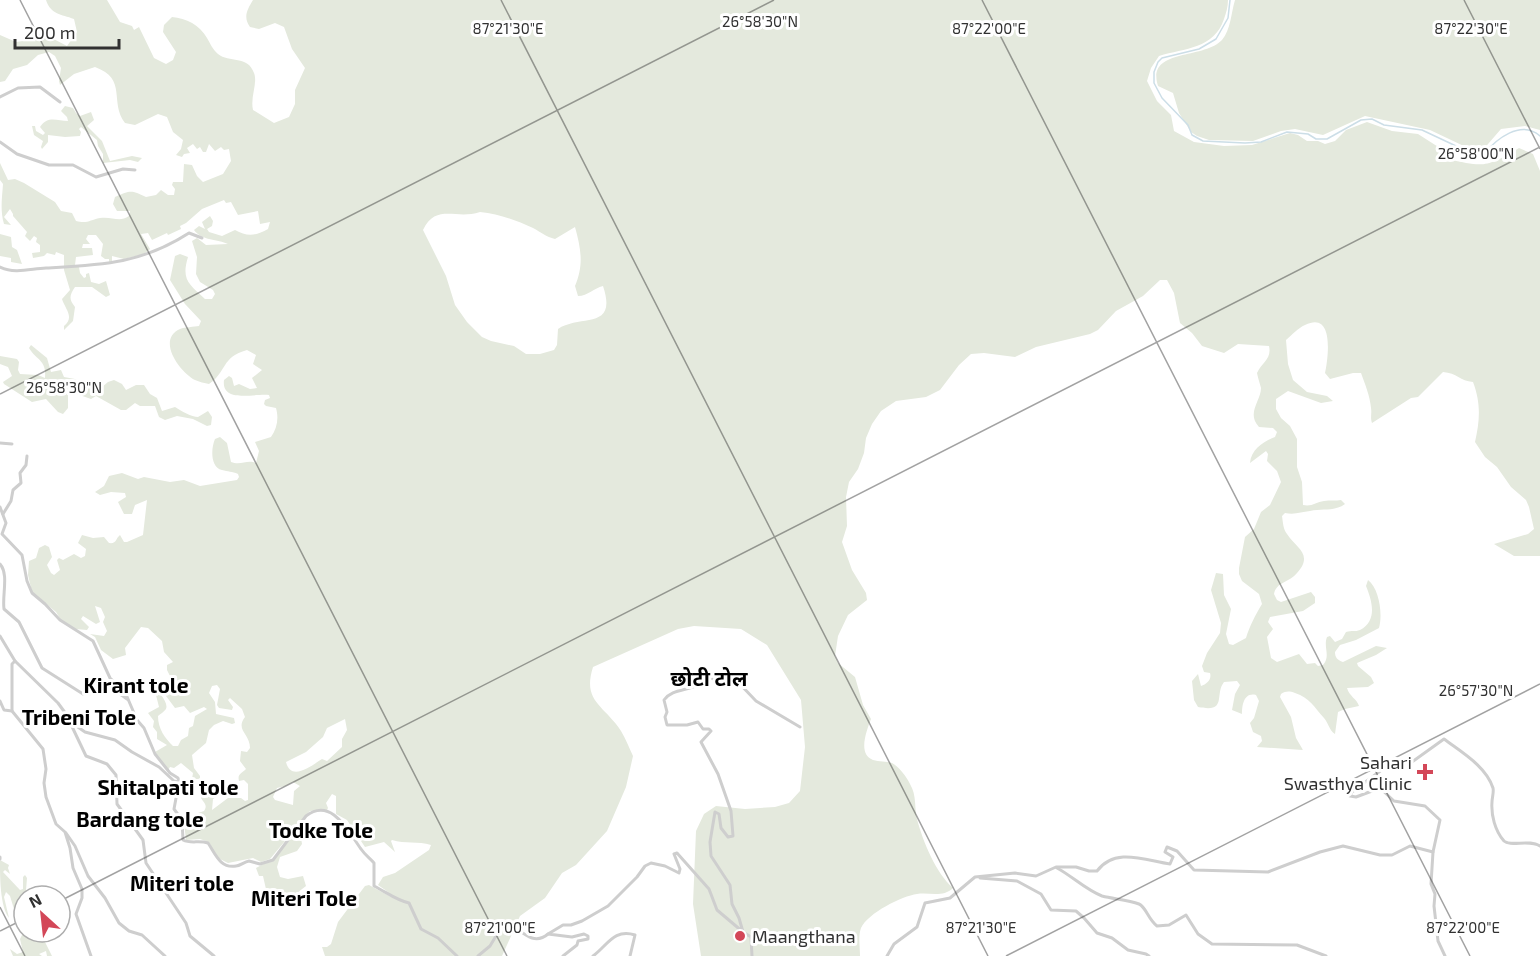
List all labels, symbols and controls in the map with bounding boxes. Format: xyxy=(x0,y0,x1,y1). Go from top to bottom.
scale bar xyxy=(15,12,118,50)
text: 26°58'30"N xyxy=(722,12,798,30)
text: 87°21'30"E xyxy=(473,19,543,37)
text: 87°22'00"E xyxy=(952,19,1026,37)
text: 87°22'30"E xyxy=(1434,19,1508,37)
text: 200 m xyxy=(24,21,76,43)
text: 26°58'00"N xyxy=(1438,144,1514,162)
text: 26°58'30"N xyxy=(26,378,102,396)
district label: छोटी टोल xyxy=(670,665,748,690)
district label: Kirant tole xyxy=(83,672,189,697)
text: 26°57'30"N xyxy=(1439,681,1513,699)
district label: Tribeni Tole xyxy=(22,704,136,729)
place label: Sahari Swasthya Clinic xyxy=(1284,751,1412,794)
marker: Sahari Swasthya Clinic xyxy=(1416,763,1434,781)
district label: Shitalpati tole xyxy=(97,774,239,799)
district label: Bardang tole xyxy=(76,806,204,831)
district label: Todke Tole xyxy=(269,817,373,842)
district label: Miteri tole xyxy=(130,870,234,895)
north arrow xyxy=(12,884,72,944)
district label: Miteri Tole xyxy=(251,885,357,910)
text: N xyxy=(25,889,44,911)
text: 87°21'00"E xyxy=(464,918,536,936)
text: 87°21'30"E xyxy=(946,918,1016,936)
text: 87°22'00"E xyxy=(1426,918,1500,936)
place label: Maangthana xyxy=(752,925,856,947)
marker: Maangthana xyxy=(733,929,747,943)

